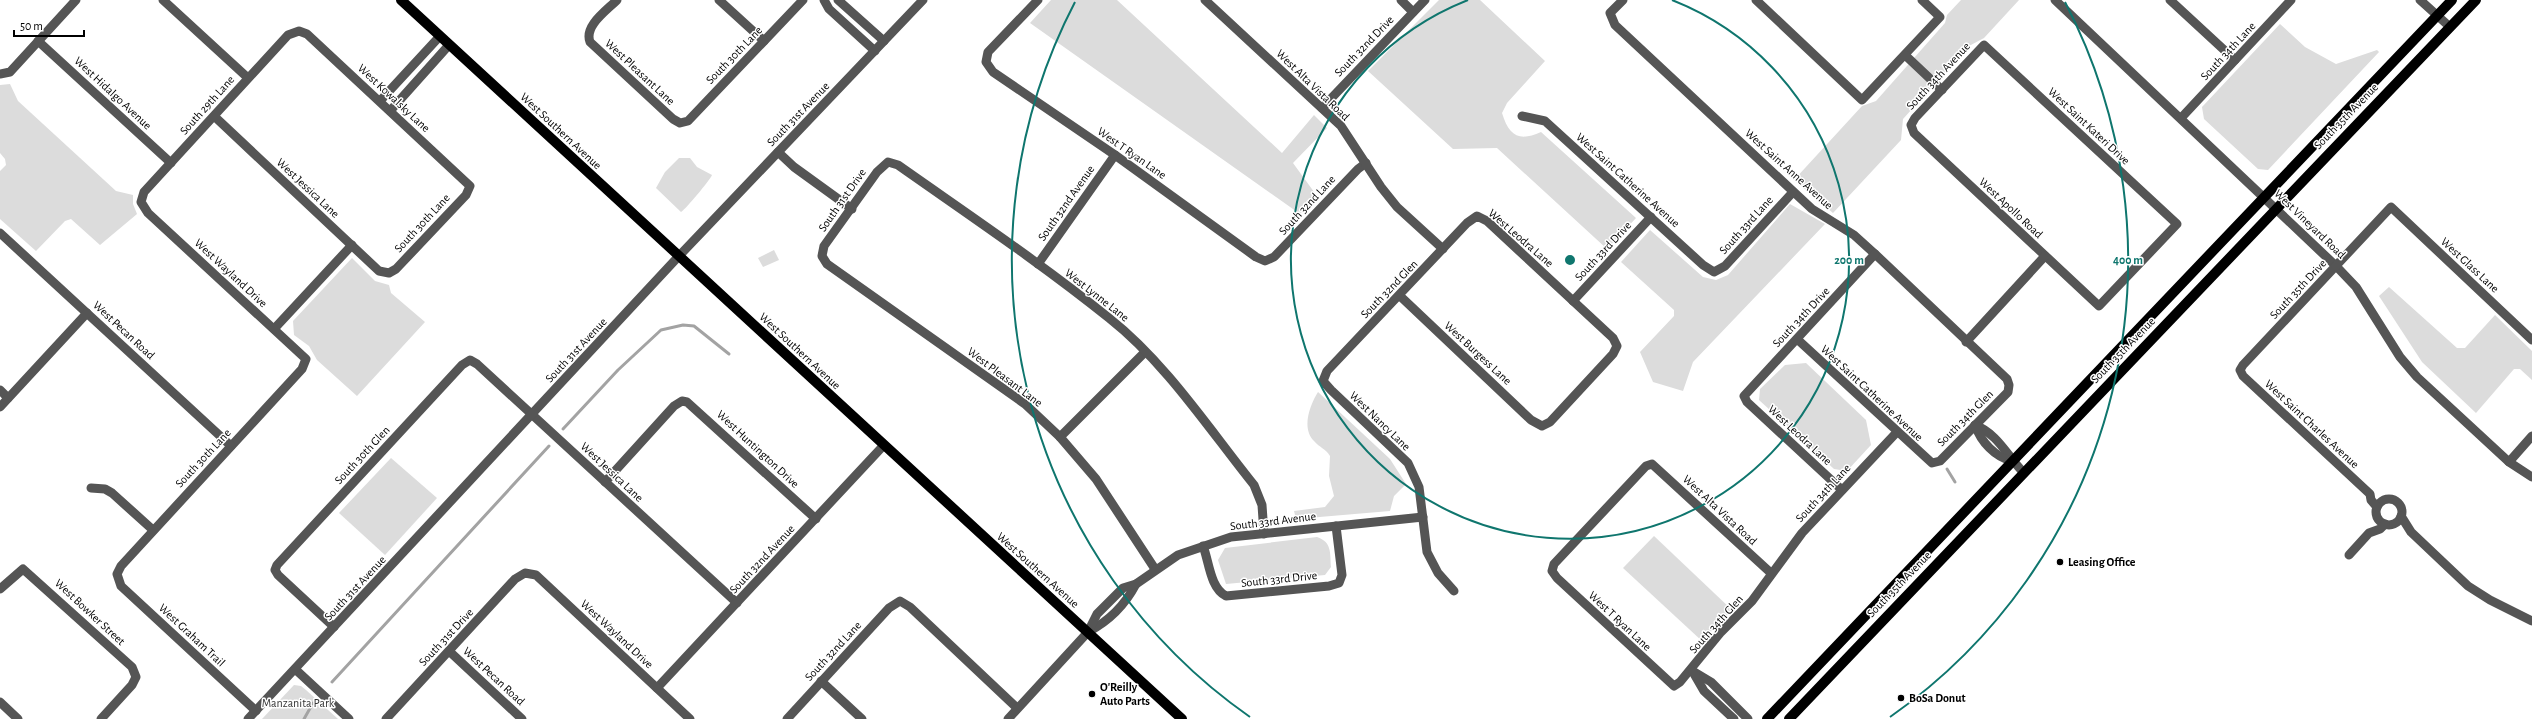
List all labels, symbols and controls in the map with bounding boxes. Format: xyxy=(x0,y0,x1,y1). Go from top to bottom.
scale bar xyxy=(14,12,84,38)
street label: South 32nd Drive xyxy=(1332,13,1396,79)
text: 50 m xyxy=(20,20,43,32)
street label: South 34th Lane xyxy=(2198,20,2258,82)
street label: South 30th Lane xyxy=(704,24,764,86)
street label: West Pleasant Lane xyxy=(603,37,677,107)
street label: South 34th Avenue xyxy=(1904,40,1972,112)
street label: West Alta Vista Road xyxy=(1274,47,1352,123)
street label: West Hidalgo Avenue xyxy=(72,54,154,132)
street label: West Kowalsky Lane xyxy=(355,62,432,135)
street label: South 29th Lane xyxy=(178,73,236,137)
street label: South 31st Avenue xyxy=(765,80,831,148)
street label: South 35th Avenue xyxy=(2312,81,2380,151)
street label: West Saint Kateri Drive xyxy=(2046,85,2132,167)
street label: West Southern Avenue xyxy=(518,90,604,172)
street label: West T Ryan Lane xyxy=(1095,125,1169,182)
street label: West Saint Anne Avenue xyxy=(1743,127,1835,211)
street label: West Saint Catherine Avenue xyxy=(1574,130,1682,230)
street label: West Jessica Lane xyxy=(274,156,342,220)
street label: South 32nd Avenue xyxy=(1035,163,1097,243)
street label: South 31st Drive xyxy=(816,166,868,234)
street label: South 32nd Lane xyxy=(1277,173,1337,237)
street label: West Apollo Road xyxy=(1977,176,2045,240)
street label: West Vineyard Road xyxy=(2271,187,2348,262)
street label: South 30th Lane xyxy=(392,191,452,255)
street label: South 33rd Lane xyxy=(1717,194,1775,256)
street label: West Leodra Lane xyxy=(1486,207,1556,269)
street label: South 33rd Drive xyxy=(1573,219,1633,283)
street label: West Glass Lane xyxy=(2439,235,2501,295)
street label: West Wayland Drive xyxy=(192,236,270,310)
centre of rings xyxy=(1563,253,1577,267)
text: 200 m xyxy=(1834,254,1864,266)
text: 400 m xyxy=(2113,254,2143,266)
street label: South 32nd Glen xyxy=(1358,257,1420,321)
street label: South 35th Drive xyxy=(2268,257,2328,321)
street label: West Lynne Lane xyxy=(1062,266,1131,324)
street label: South 34th Drive xyxy=(1770,285,1832,349)
street label: West Pecan Road xyxy=(91,299,157,361)
street label: West Southern Avenue xyxy=(757,310,843,392)
street label: South 31st Avenue xyxy=(543,315,609,385)
street label: South 35th Avenue xyxy=(2089,315,2157,385)
street label: West Burgess Lane xyxy=(1442,319,1514,387)
street label: West Saint Catherine Avenue xyxy=(1819,343,1925,443)
street label: West Pleasant Lane xyxy=(965,345,1045,409)
street label: West Saint Charles Avenue xyxy=(2263,377,2361,471)
street label: South 34th Glen xyxy=(1935,388,1995,448)
street label: West Nancy Lane xyxy=(1347,389,1413,454)
street label: West Leodra Lane xyxy=(1766,403,1834,467)
street label: West Huntington Drive xyxy=(715,408,801,490)
street label: South 30th Glen xyxy=(332,424,392,486)
street label: South 30th Lane xyxy=(173,426,233,490)
street label: West Jessica Lane xyxy=(578,440,646,504)
street label: South 34th Lane xyxy=(1793,462,1853,524)
street label: West Alta Vista Road xyxy=(1681,473,1759,547)
street label: South 33rd Avenue xyxy=(1229,510,1317,532)
street label: South 32nd Avenue xyxy=(727,522,797,596)
street label: West Southern Avenue xyxy=(995,530,1081,610)
street label: South 35th Avenue xyxy=(1865,549,1933,619)
street label: South 31st Avenue xyxy=(322,553,388,623)
place label: Leasing Office xyxy=(2068,556,2136,568)
marker: Leasing Office xyxy=(2055,557,2065,567)
street label: South 33rd Drive xyxy=(1240,569,1318,589)
street label: West Bowker Street xyxy=(53,577,127,648)
street label: West T Ryan Lane xyxy=(1586,589,1654,654)
street label: South 34th Glen xyxy=(1687,592,1745,656)
street label: West Wayland Drive xyxy=(578,597,656,671)
street label: West Graham Trail xyxy=(157,601,227,669)
street label: South 31st Drive xyxy=(416,606,476,668)
street label: South 32nd Lane xyxy=(803,619,863,683)
street label: West Pecan Road xyxy=(461,645,527,707)
place label: O'Reilly Auto Parts xyxy=(1100,681,1150,707)
marker: O'Reilly Auto Parts xyxy=(1087,689,1097,699)
place label: BoSa Donut xyxy=(1909,692,1966,704)
marker: BoSa Donut xyxy=(1896,693,1906,703)
park label: Manzanita Park xyxy=(262,697,335,709)

